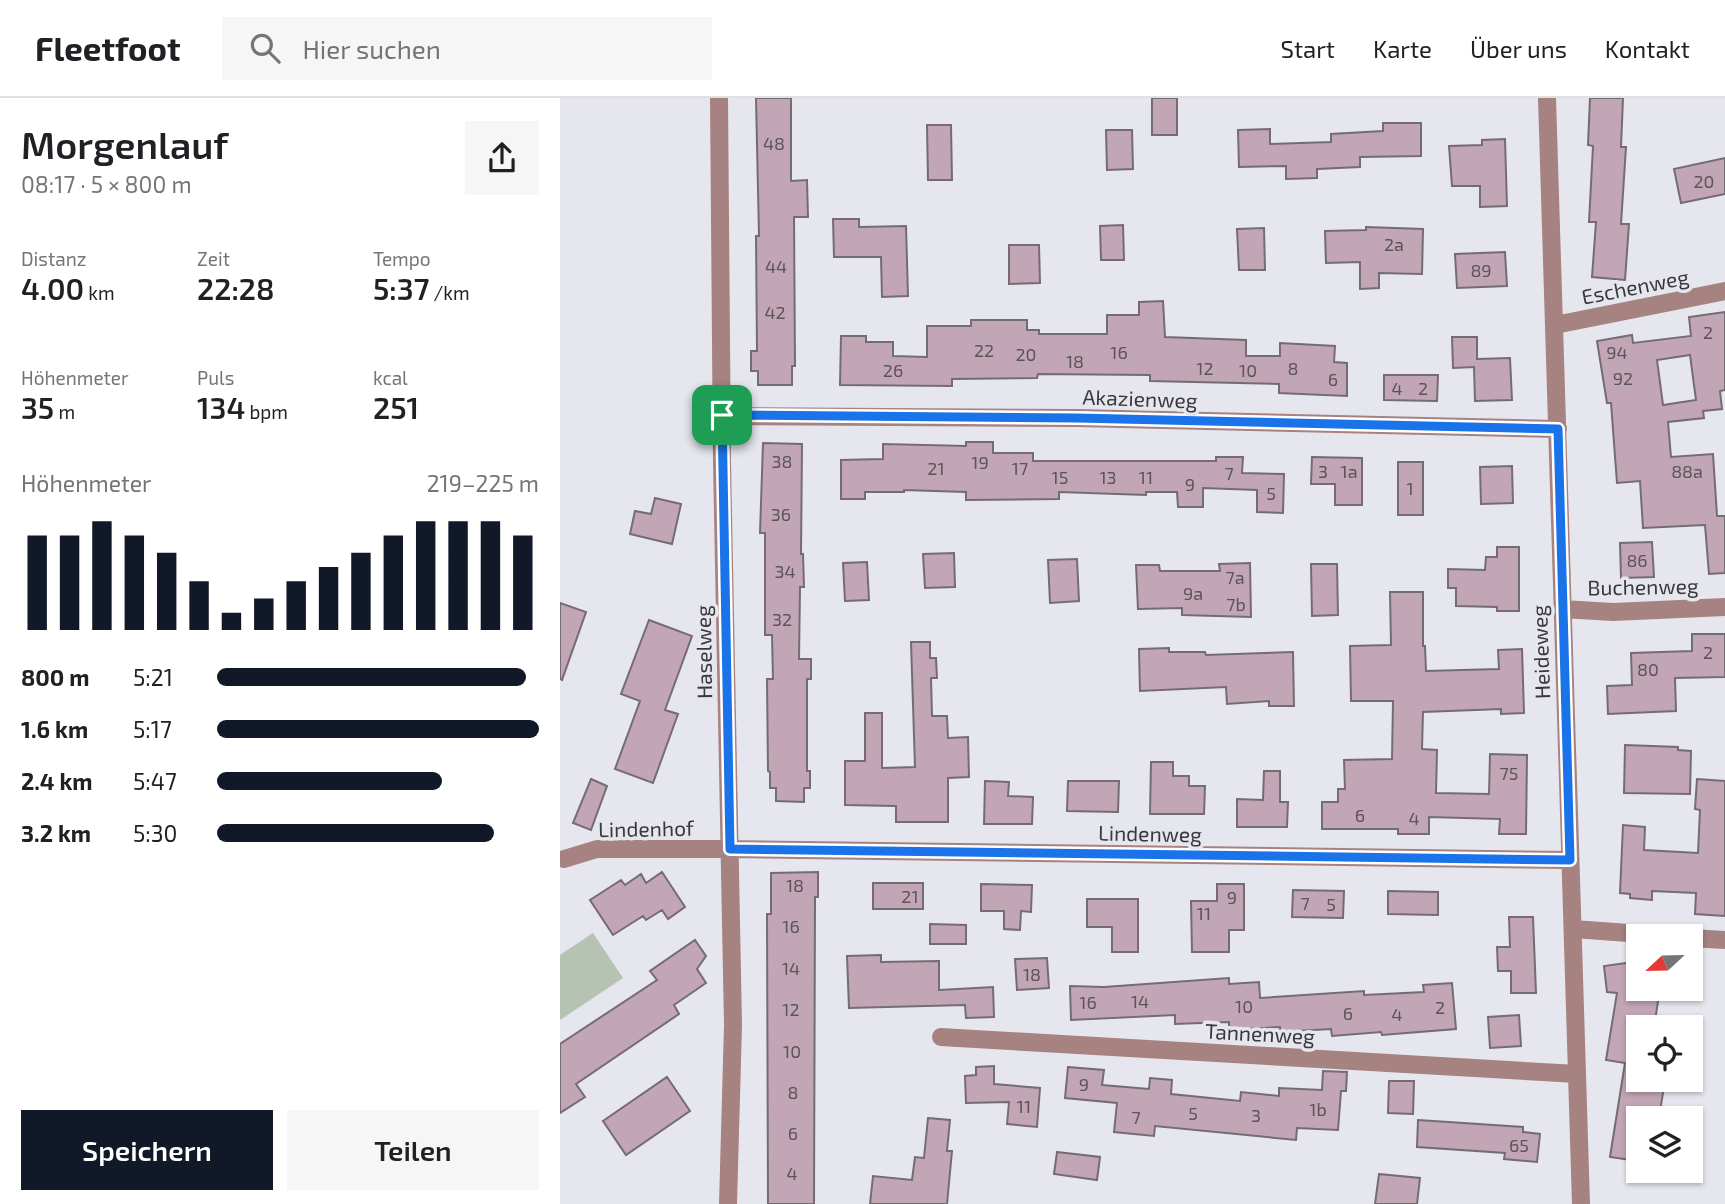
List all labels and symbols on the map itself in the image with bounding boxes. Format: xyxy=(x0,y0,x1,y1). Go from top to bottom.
house number: 48 xyxy=(763,132,785,154)
house number: 20 xyxy=(1694,170,1714,192)
house number: 2a xyxy=(1384,233,1404,255)
house number: 44 xyxy=(765,255,787,277)
house number: 89 xyxy=(1470,259,1492,281)
street label: Eschenweg xyxy=(1579,263,1691,309)
house number: 42 xyxy=(764,301,786,323)
house number: 2 xyxy=(1703,321,1713,343)
house number: 22 xyxy=(974,339,994,361)
house number: 16 xyxy=(1110,341,1128,363)
house number: 94 xyxy=(1606,341,1628,363)
house number: 20 xyxy=(1016,343,1036,365)
house number: 18 xyxy=(1066,350,1084,372)
house number: 12 xyxy=(1196,357,1214,379)
house number: 8 xyxy=(1288,357,1298,379)
house number: 26 xyxy=(883,359,903,381)
house number: 10 xyxy=(1239,359,1257,381)
house number: 92 xyxy=(1613,367,1633,389)
house number: 6 xyxy=(1328,368,1338,390)
house number: 4 xyxy=(1391,377,1403,399)
house number: 2 xyxy=(1418,377,1428,399)
street label: Akazienweg xyxy=(1082,384,1198,413)
pin xyxy=(692,385,752,445)
house number: 38 xyxy=(772,450,792,472)
house number: 19 xyxy=(971,451,989,473)
house number: 21 xyxy=(927,457,945,479)
house number: 17 xyxy=(1012,457,1028,479)
house number: 3 xyxy=(1318,460,1328,482)
house number: 1a xyxy=(1340,460,1358,482)
house number: 88a xyxy=(1671,460,1703,482)
house number: 7 xyxy=(1224,462,1234,484)
house number: 15 xyxy=(1052,466,1068,488)
house number: 13 xyxy=(1099,466,1117,488)
house number: 11 xyxy=(1139,466,1153,488)
house number: 9 xyxy=(1185,473,1195,495)
house number: 1 xyxy=(1406,477,1414,499)
house number: 5 xyxy=(1266,482,1276,504)
house number: 36 xyxy=(771,503,791,525)
house number: 86 xyxy=(1626,549,1648,571)
house number: 34 xyxy=(774,560,796,582)
house number: 7a xyxy=(1225,566,1245,588)
street label: Buchenweg xyxy=(1587,573,1699,599)
house number: 9a xyxy=(1183,582,1203,604)
house number: 7b xyxy=(1226,593,1246,615)
street label: Heideweg xyxy=(1526,604,1554,699)
street label: Haselweg xyxy=(690,605,716,699)
house number: 32 xyxy=(772,608,792,630)
house number: 2 xyxy=(1703,641,1713,663)
house number: 80 xyxy=(1637,658,1659,680)
house number: 75 xyxy=(1500,762,1518,784)
house number: 6 xyxy=(1355,804,1365,826)
house number: 4 xyxy=(1408,807,1420,829)
street label: Lindenhof xyxy=(598,815,695,841)
street label: Lindenweg xyxy=(1098,820,1202,846)
house number: 18 xyxy=(786,874,804,896)
house number: 21 xyxy=(901,885,919,907)
house number: 9 xyxy=(1227,886,1237,908)
house number: 7 xyxy=(1300,892,1310,914)
house number: 5 xyxy=(1326,893,1336,915)
house number: 11 xyxy=(1197,902,1211,924)
house number: 16 xyxy=(782,915,800,937)
north arrow xyxy=(1626,924,1703,1001)
house number: 14 xyxy=(782,957,800,979)
house number: 18 xyxy=(1023,963,1041,985)
house number: 14 xyxy=(1131,990,1149,1012)
house number: 16 xyxy=(1079,991,1097,1013)
house number: 10 xyxy=(1235,995,1253,1017)
house number: 2 xyxy=(1435,996,1445,1018)
house number: 12 xyxy=(782,998,800,1020)
house number: 6 xyxy=(1343,1002,1353,1024)
house number: 4 xyxy=(1391,1003,1403,1025)
street label: Tannenweg xyxy=(1204,1018,1316,1048)
house number: 10 xyxy=(783,1040,801,1062)
house number: 9 xyxy=(1079,1073,1089,1095)
house number: 8 xyxy=(788,1081,798,1103)
house number: 11 xyxy=(1017,1095,1031,1117)
house number: 1b xyxy=(1309,1098,1327,1120)
house number: 5 xyxy=(1188,1102,1198,1124)
house number: 3 xyxy=(1251,1104,1261,1126)
house number: 7 xyxy=(1131,1106,1141,1128)
house number: 6 xyxy=(788,1122,798,1144)
house number: 65 xyxy=(1509,1134,1529,1156)
house number: 4 xyxy=(786,1162,798,1184)

